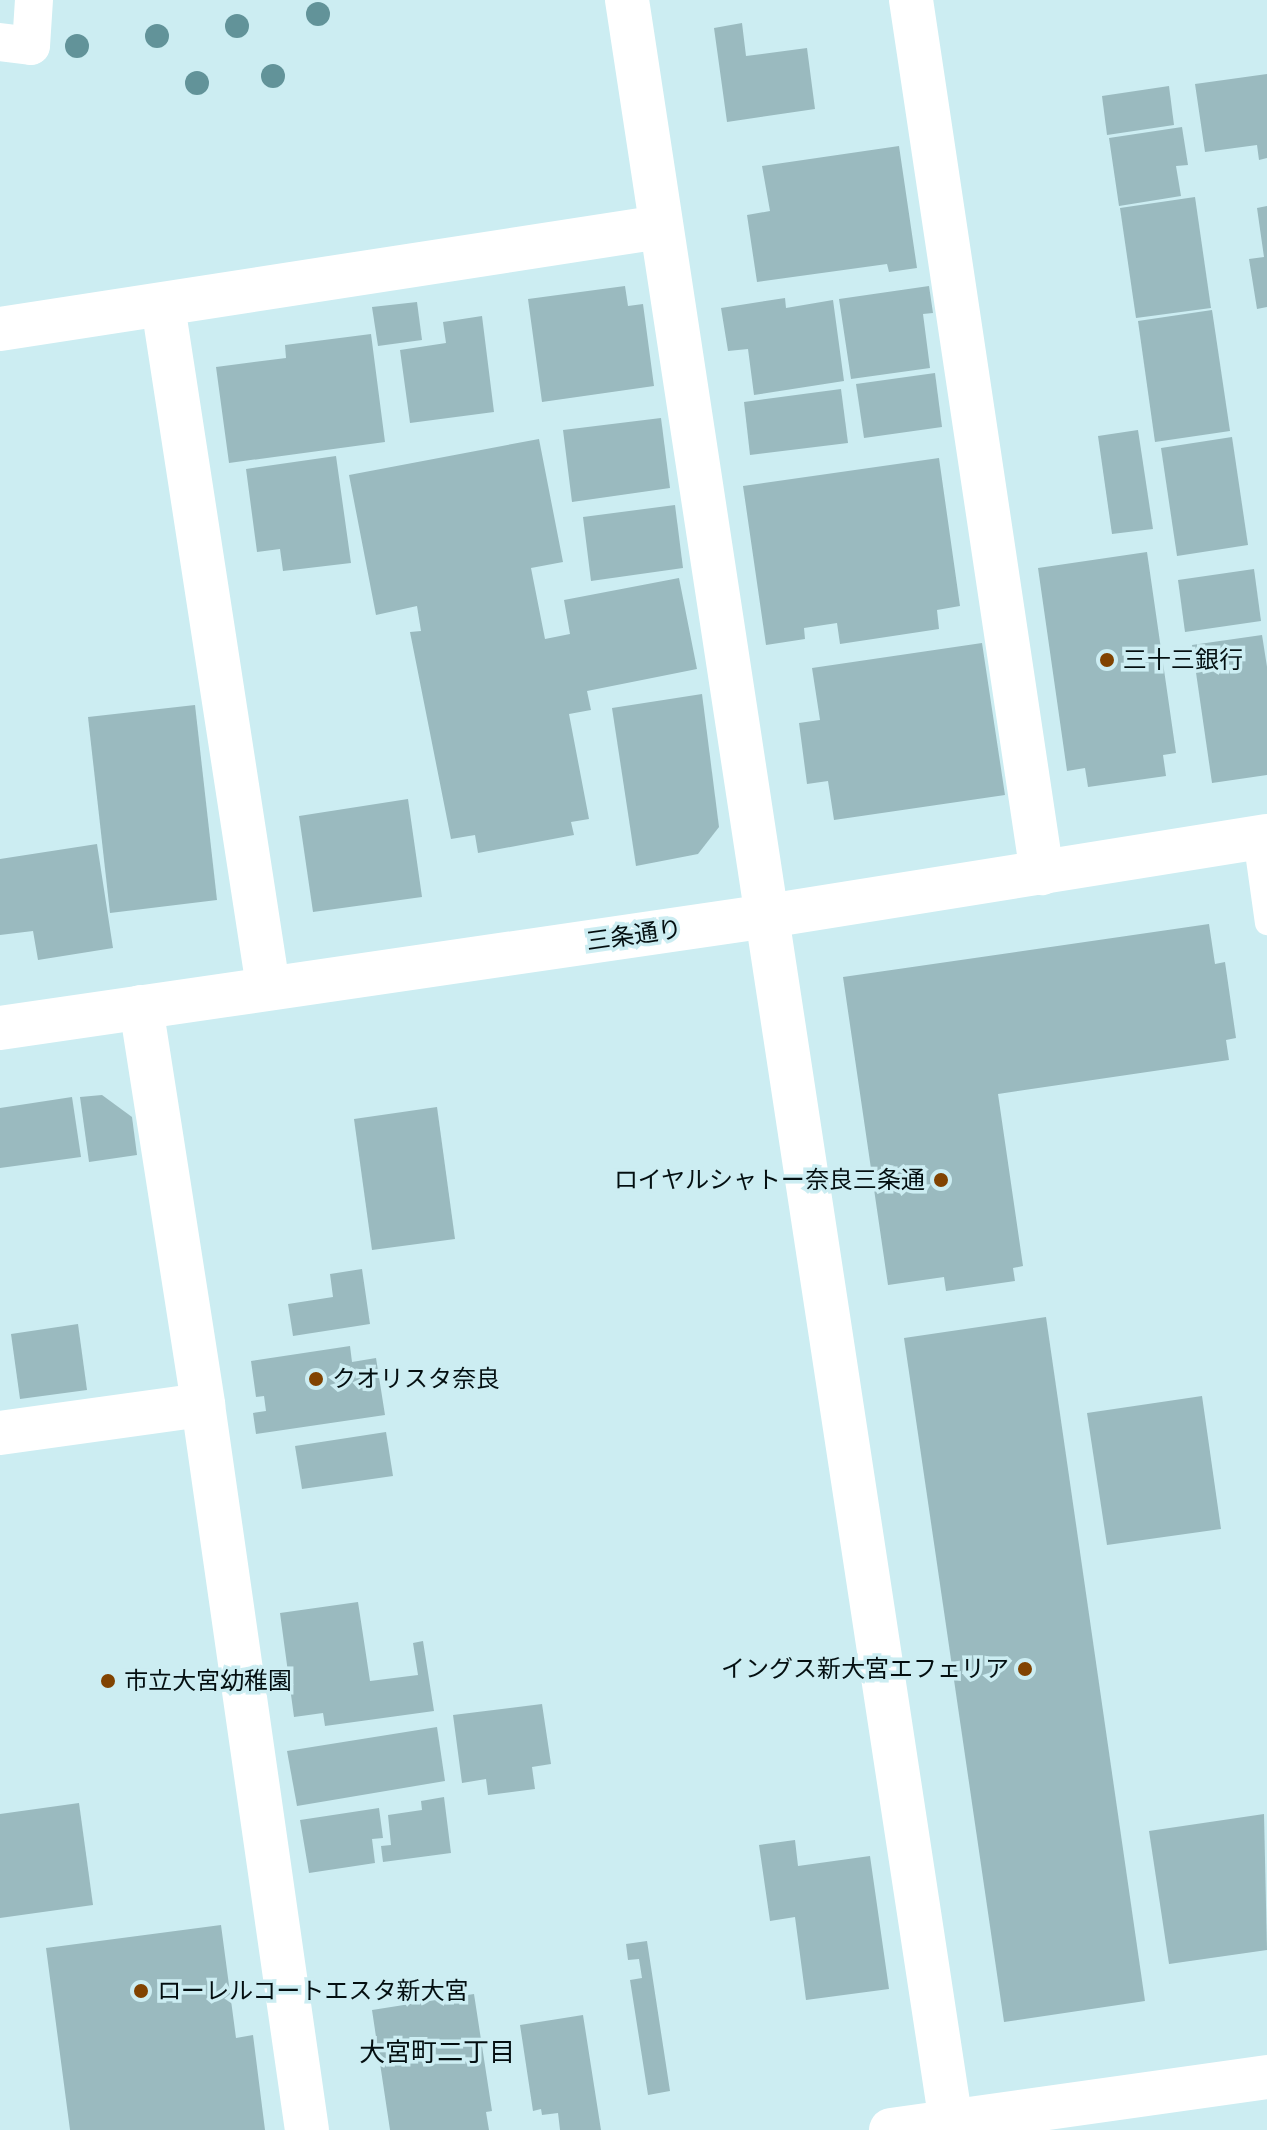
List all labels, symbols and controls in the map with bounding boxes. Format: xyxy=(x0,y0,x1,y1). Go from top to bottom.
place label: 三十三銀行 xyxy=(1123,646,1243,674)
marker: 三十三銀行 xyxy=(1098,651,1116,669)
street label: 三条通り xyxy=(584,914,684,956)
place label: ロイヤルシャトー奈良三条通 xyxy=(613,1166,925,1194)
marker: ロイヤルシャトー奈良三条通 xyxy=(932,1171,950,1189)
place label: クオリスタ奈良 xyxy=(332,1365,500,1393)
marker: クオリスタ奈良 xyxy=(307,1370,325,1388)
place label: イングス新大宮エフェリア xyxy=(721,1655,1009,1683)
marker: イングス新大宮エフェリア xyxy=(1016,1660,1034,1678)
place label: 市立大宮幼稚園 xyxy=(124,1667,292,1695)
marker: 市立大宮幼稚園 xyxy=(99,1672,117,1690)
place label: ローレルコートエスタ新大宮 xyxy=(157,1977,469,2005)
marker: ローレルコートエスタ新大宮 xyxy=(132,1982,150,2000)
district label: 大宮町二丁目 xyxy=(359,2036,515,2068)

